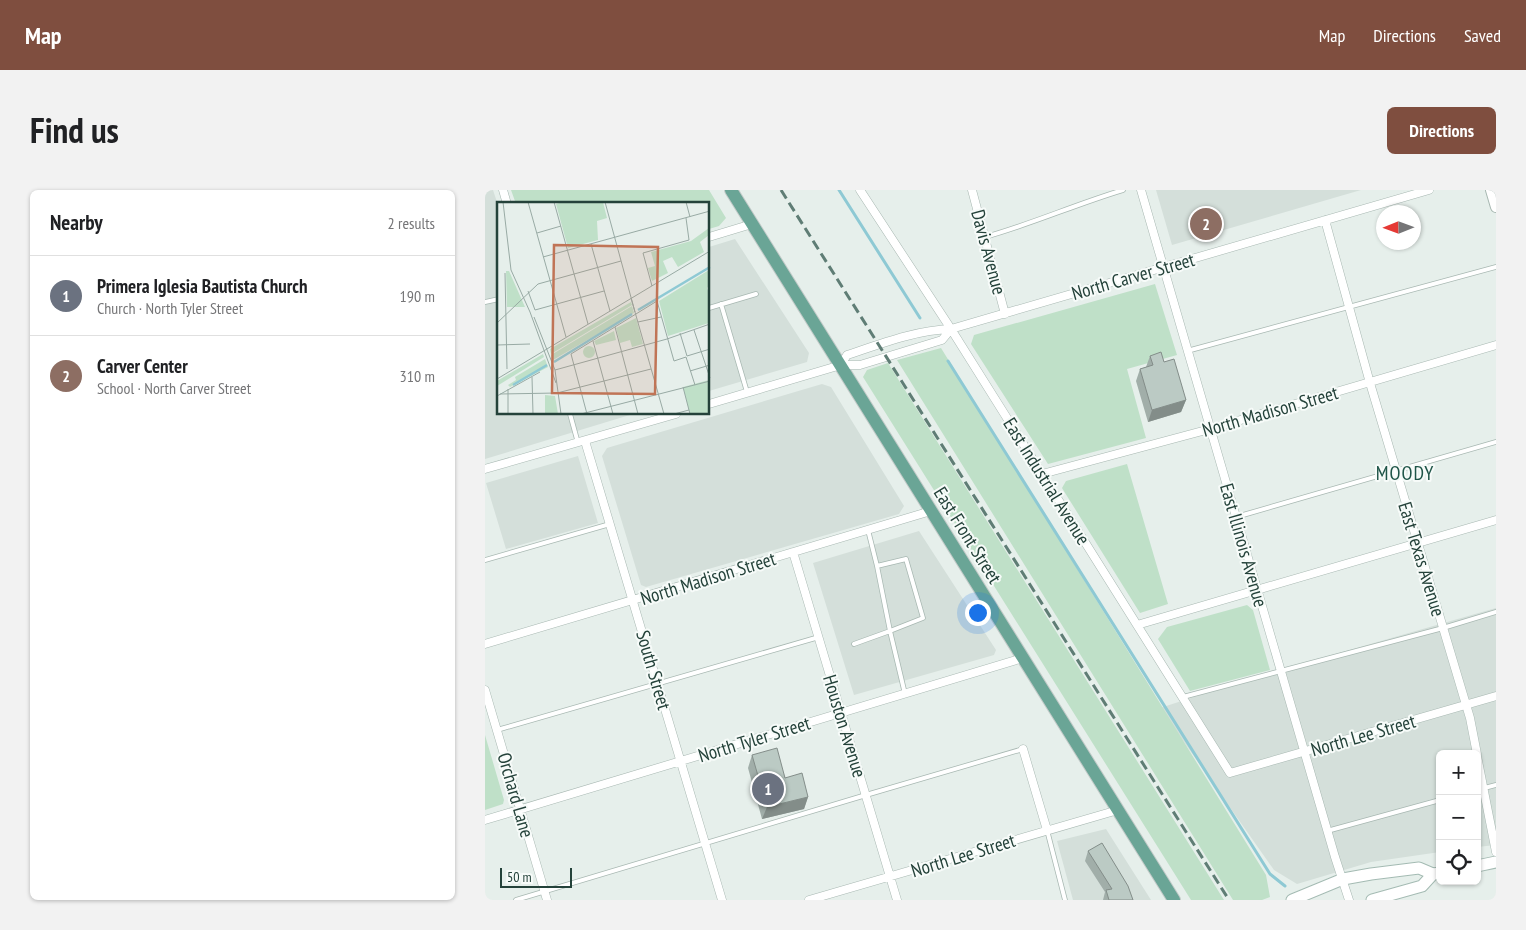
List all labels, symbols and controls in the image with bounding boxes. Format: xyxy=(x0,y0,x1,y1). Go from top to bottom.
text: Map xyxy=(25,20,62,51)
text: Map xyxy=(1319,24,1345,47)
text: Directions xyxy=(1373,24,1436,47)
text: Saved xyxy=(1464,24,1501,47)
text: Find us xyxy=(30,107,119,153)
button: Directions xyxy=(1387,107,1496,154)
inset map xyxy=(497,202,710,415)
pin: 2 xyxy=(1190,205,1222,243)
north arrow xyxy=(1376,205,1421,250)
street label: Davis Avenue xyxy=(966,207,1012,297)
text: Nearby xyxy=(50,209,103,236)
text: 2 results xyxy=(388,213,435,233)
street label: North Carver Street xyxy=(1069,247,1198,305)
text: Primera Iglesia Bautista Church xyxy=(97,274,307,298)
text: 1 xyxy=(62,286,70,306)
text: 190 m xyxy=(400,286,435,306)
text: Church · North Tyler Street xyxy=(97,298,243,318)
text: Carver Center xyxy=(97,354,188,378)
text: 2 xyxy=(62,366,70,386)
text: 310 m xyxy=(400,366,435,386)
text: School · North Carver Street xyxy=(97,378,251,398)
street label: North Madison Street xyxy=(1199,380,1341,442)
street label: East Industrial Avenue xyxy=(998,413,1096,549)
district label: MOODY xyxy=(1376,460,1434,486)
street label: East Illinois Avenue xyxy=(1215,480,1273,610)
street label: East Front Street xyxy=(929,482,1008,588)
street label: East Texas Avenue xyxy=(1393,499,1451,619)
street label: North Madison Street xyxy=(638,546,779,610)
your location xyxy=(965,600,991,626)
street label: South Street xyxy=(631,628,677,713)
street label: Houston Avenue xyxy=(818,672,872,780)
street label: North Lee Street xyxy=(1308,708,1419,761)
street label: North Tyler Street xyxy=(695,710,814,767)
street label: Orchard Lane xyxy=(492,750,540,840)
map controls xyxy=(1436,750,1481,885)
button: + xyxy=(1436,750,1481,795)
pin: 1 xyxy=(752,770,784,808)
button: − xyxy=(1436,795,1481,840)
street label: North Lee Street xyxy=(908,828,1019,882)
button: locate xyxy=(1436,840,1481,885)
scale bar xyxy=(500,865,573,888)
text: 50 m xyxy=(507,868,532,886)

